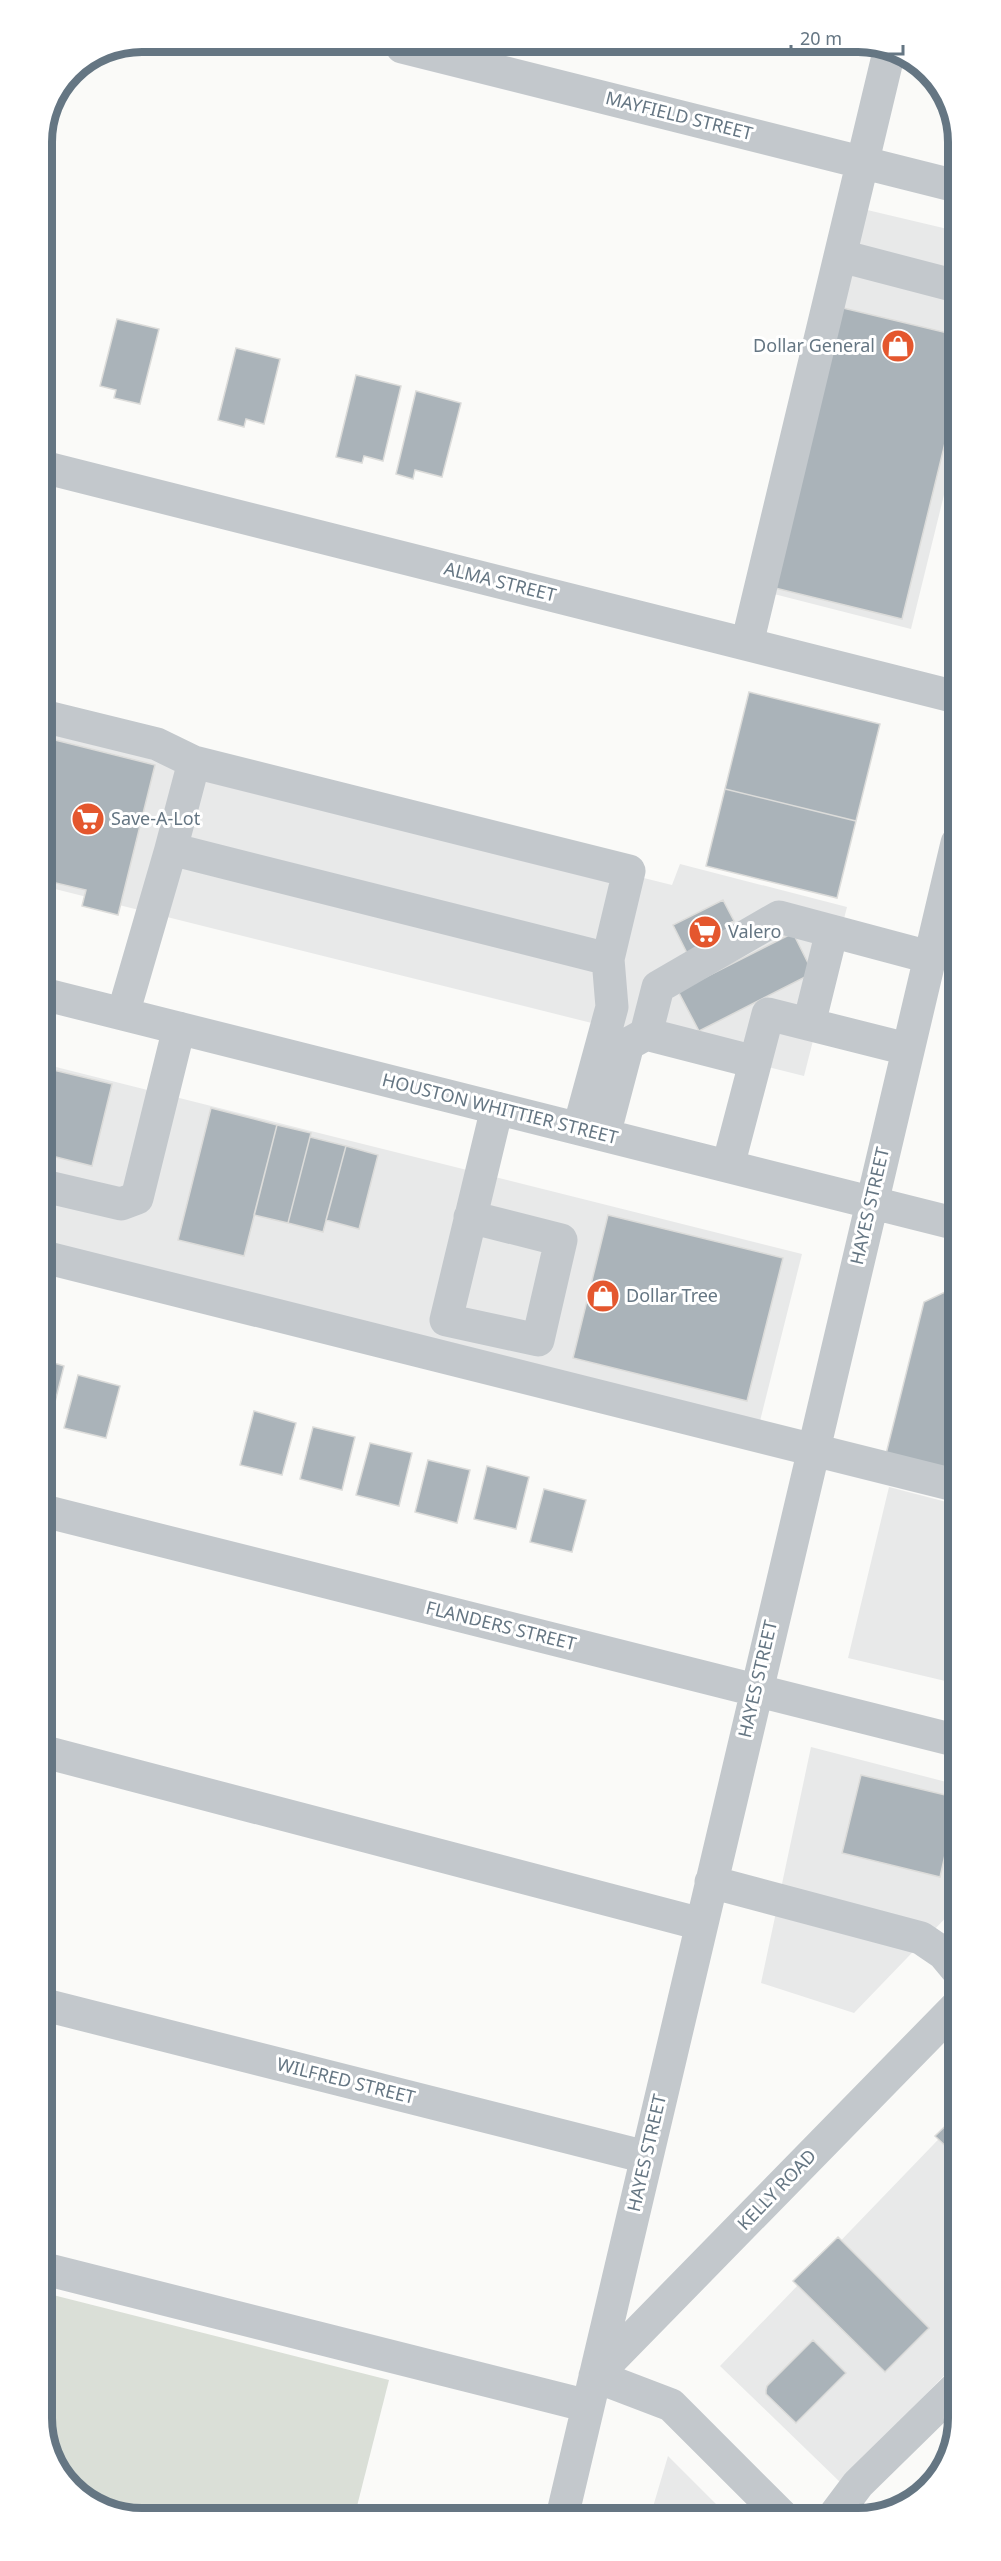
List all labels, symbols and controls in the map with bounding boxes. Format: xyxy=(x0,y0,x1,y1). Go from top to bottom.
scale bar xyxy=(791,18,904,56)
text: 20 m xyxy=(800,26,842,50)
street label: MAYFIELD STREET xyxy=(603,85,755,145)
shop icon: Dollar General xyxy=(880,328,916,364)
place label: Dollar General xyxy=(753,333,875,357)
street label: ALMA STREET xyxy=(442,556,559,607)
supermarket icon: Save-A-Lot xyxy=(70,801,106,837)
place label: Save-A-Lot xyxy=(111,806,201,830)
supermarket icon: Valero xyxy=(687,914,723,950)
place label: Valero xyxy=(728,919,781,943)
street label: HOUSTON WHITTIER STREET xyxy=(380,1067,621,1149)
street label: HAYES STREET xyxy=(844,1145,894,1267)
shop icon: Dollar Tree xyxy=(585,1278,621,1314)
place label: Dollar Tree xyxy=(626,1283,718,1307)
street label: FLANDERS STREET xyxy=(424,1595,579,1655)
street label: HAYES STREET xyxy=(732,1618,782,1740)
street label: WILFRED STREET xyxy=(275,2051,418,2109)
street label: HAYES STREET xyxy=(621,2092,671,2214)
street label: KELLY ROAD xyxy=(732,2144,821,2235)

